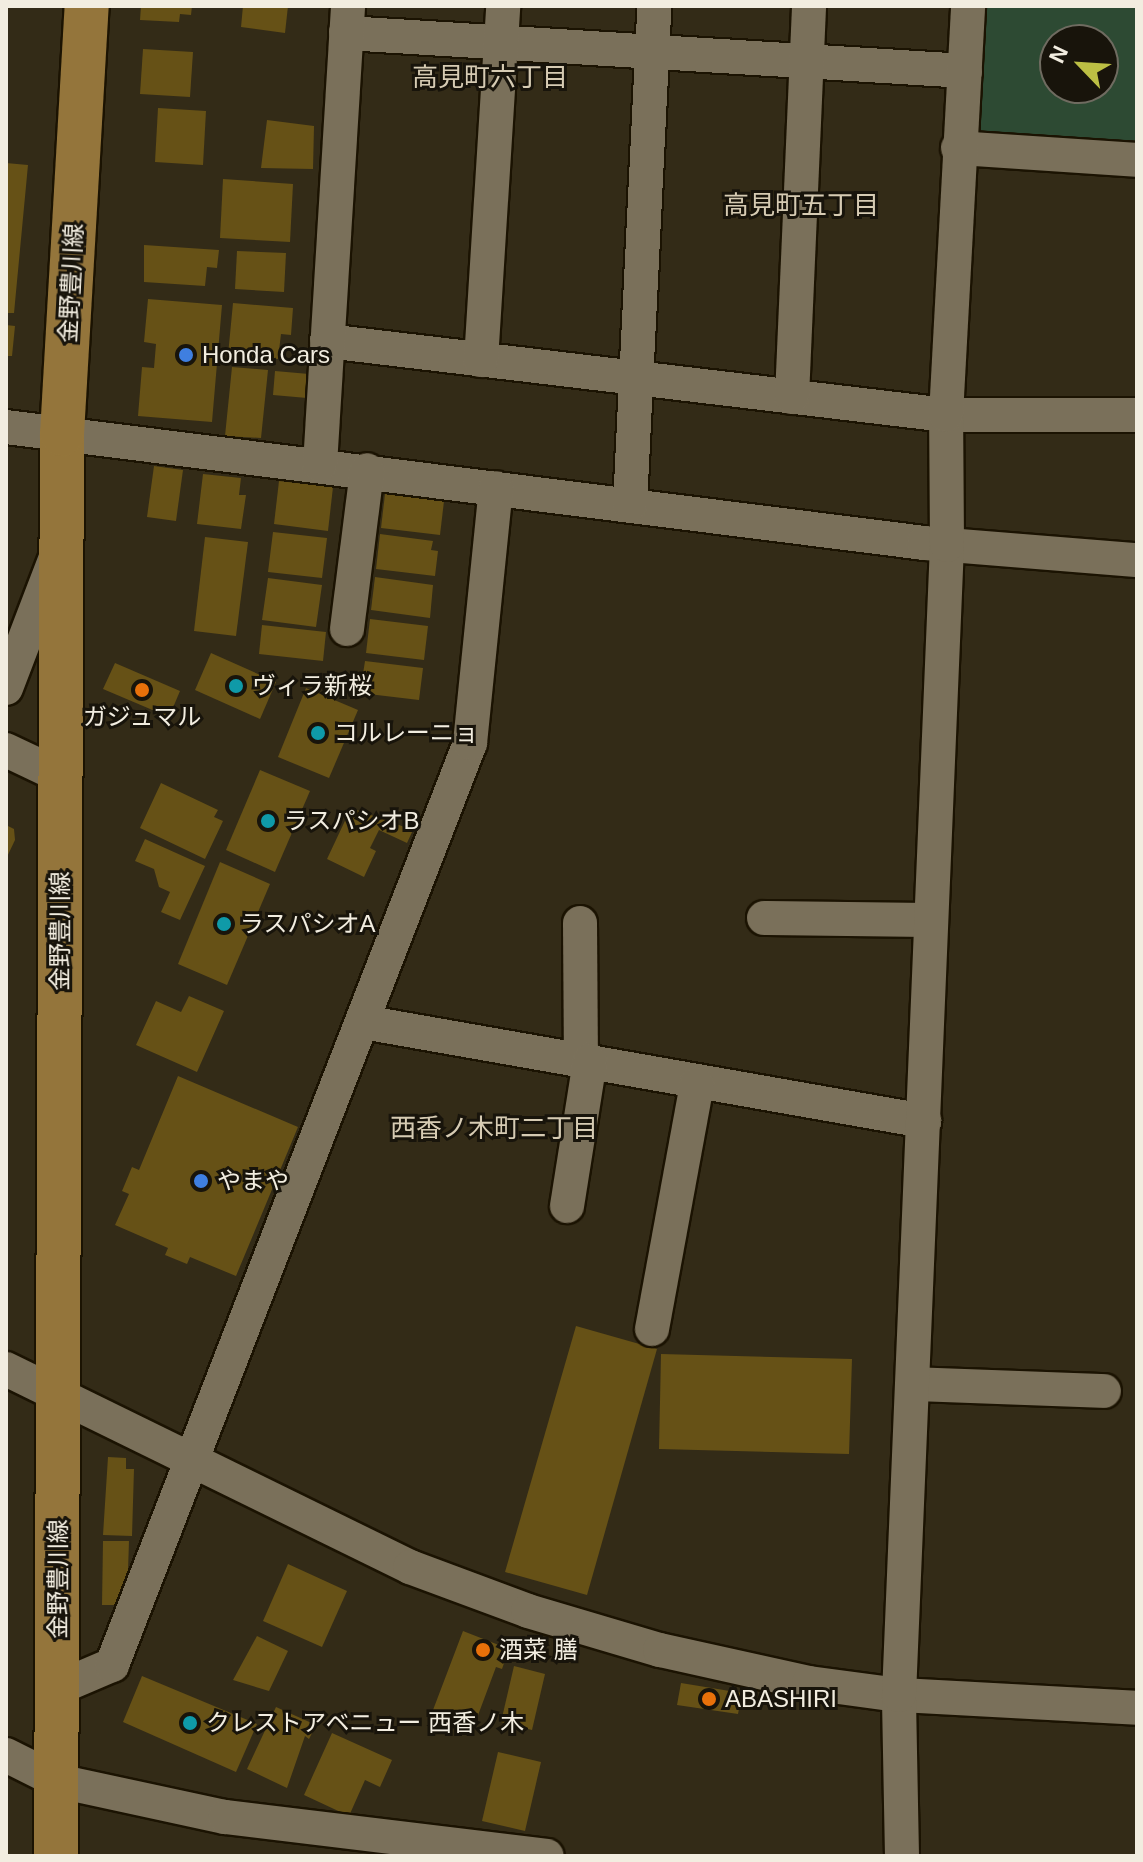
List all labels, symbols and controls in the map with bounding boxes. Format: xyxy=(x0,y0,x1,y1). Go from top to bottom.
north arrow xyxy=(1039,24,1119,104)
text: N xyxy=(1044,42,1073,67)
district label: 高見町六丁目 xyxy=(412,62,568,94)
district label: 高見町五丁目 xyxy=(723,190,879,222)
street label: 金野豊川線 xyxy=(53,222,89,344)
place label: Honda Cars xyxy=(202,341,330,369)
marker: Honda Cars xyxy=(177,346,195,364)
place label: ヴィラ新桜 xyxy=(252,672,372,700)
marker: ヴィラ新桜 xyxy=(227,677,245,695)
marker: ガジュマル xyxy=(133,681,151,699)
place label: ガジュマル xyxy=(82,703,202,731)
place label: コルレーニョ xyxy=(334,719,478,747)
marker: コルレーニョ xyxy=(309,724,327,742)
place label: ラスパシオB xyxy=(284,807,420,835)
marker: ラスパシオB xyxy=(259,812,277,830)
street label: 金野豊川線 xyxy=(46,871,74,991)
place label: ラスパシオA xyxy=(240,910,376,938)
marker: ラスパシオA xyxy=(215,915,233,933)
district label: 西香ノ木町二丁目 xyxy=(390,1113,598,1145)
place label: やまや xyxy=(217,1167,289,1195)
marker: やまや xyxy=(192,1172,210,1190)
street label: 金野豊川線 xyxy=(44,1519,72,1639)
place label: 酒菜 膳 xyxy=(499,1636,578,1664)
marker: 酒菜 膳 xyxy=(474,1641,492,1659)
place label: ABASHIRI xyxy=(725,1685,837,1713)
marker: ABASHIRI xyxy=(700,1690,718,1708)
place label: クレストアベニュー 西香ノ木 xyxy=(206,1709,525,1737)
marker: クレストアベニュー 西香ノ木 xyxy=(181,1714,199,1732)

